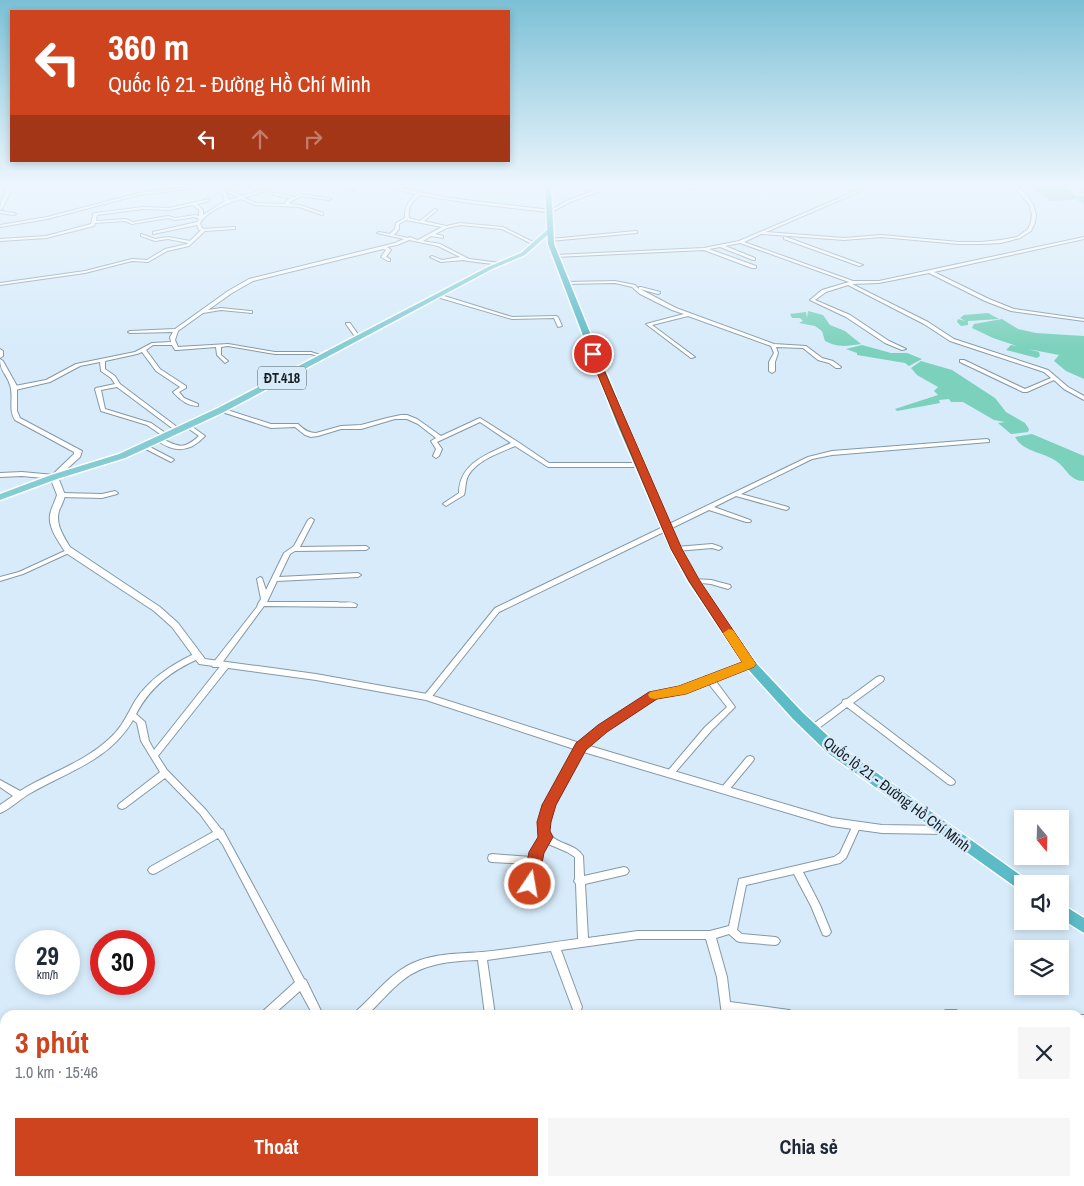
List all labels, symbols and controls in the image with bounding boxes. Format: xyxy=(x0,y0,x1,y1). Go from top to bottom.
text: 360 m xyxy=(108,24,189,71)
icon: left xyxy=(25,30,90,95)
text: Quốc lộ 21 - Đường Hồ Chí Minh xyxy=(108,69,371,99)
icon: left xyxy=(193,125,221,153)
icon: ahead xyxy=(246,125,274,153)
icon: right xyxy=(299,125,327,153)
pin xyxy=(572,333,614,375)
icon: arrive xyxy=(579,340,607,368)
road number: ĐT.418 xyxy=(258,366,306,389)
street label: Quốc lộ 21 - Đường Hồ Chí Minh xyxy=(819,732,975,856)
north arrow xyxy=(1014,810,1069,865)
map controls xyxy=(1014,810,1069,995)
position arrow xyxy=(503,857,555,909)
button: sound xyxy=(1014,875,1069,930)
speed limit sign: 30 xyxy=(90,930,155,995)
text: 29 xyxy=(36,939,59,973)
button: layers xyxy=(1014,940,1069,995)
text: km/h xyxy=(37,967,58,983)
text: 3 phút xyxy=(15,1022,89,1062)
button: close xyxy=(1018,1027,1070,1079)
text: 1.0 km · 15:46 xyxy=(15,1061,98,1083)
button: Thoát xyxy=(15,1118,538,1176)
button: Chia sẻ xyxy=(548,1118,1070,1176)

